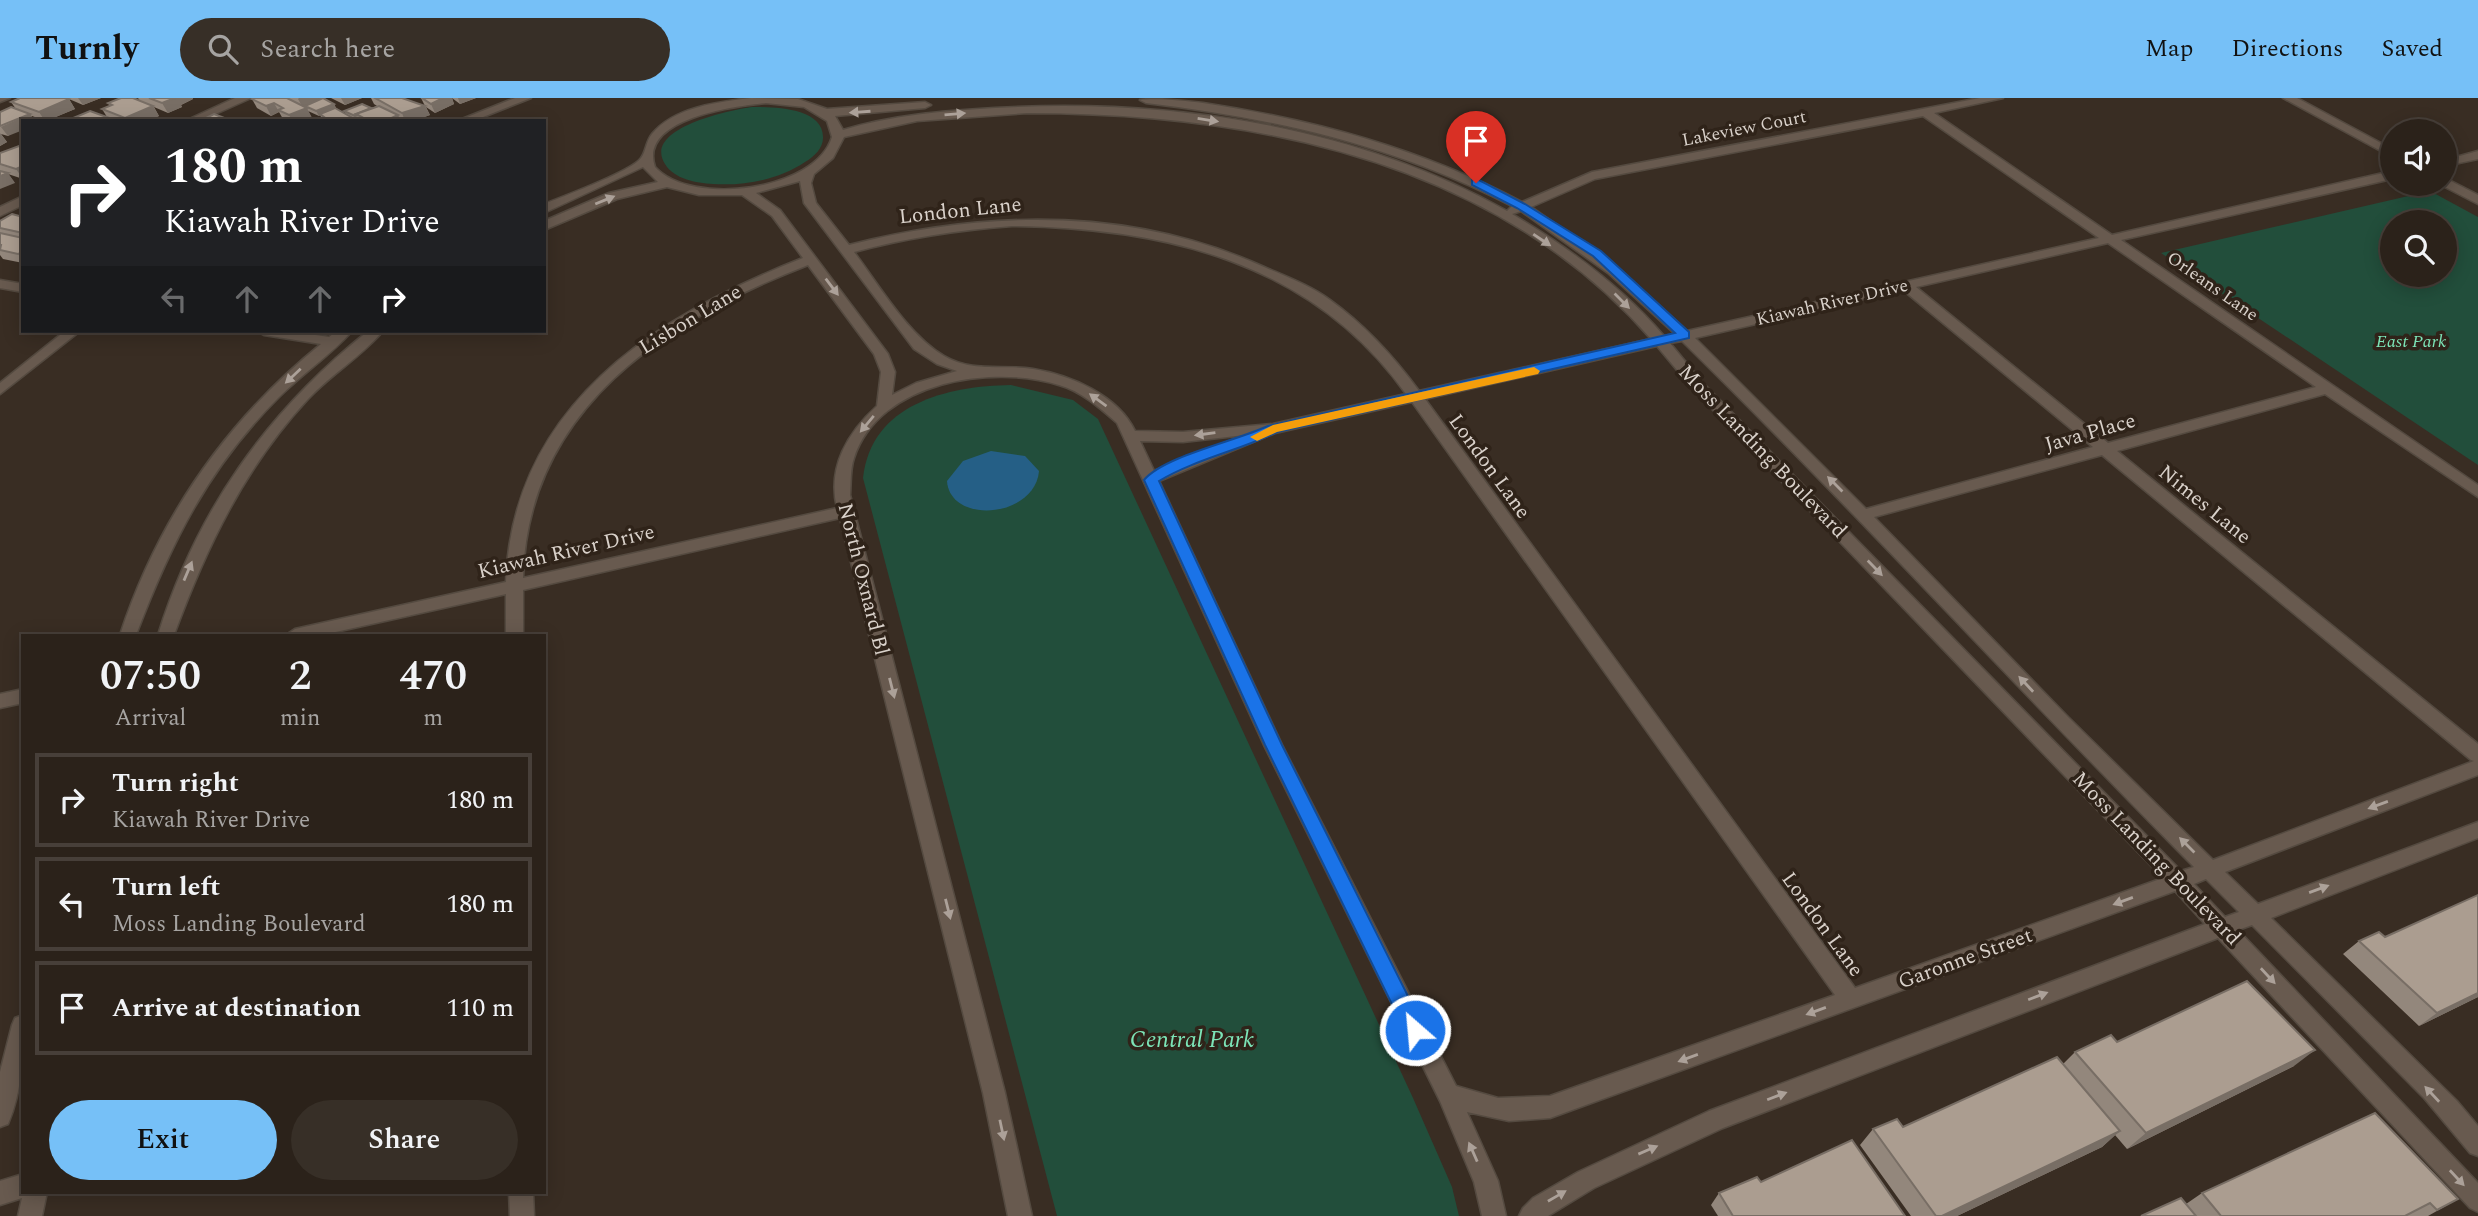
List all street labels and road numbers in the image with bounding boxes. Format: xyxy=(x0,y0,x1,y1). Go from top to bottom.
street label: Lakeview Court xyxy=(1680,103,1808,154)
street label: London Lane xyxy=(897,189,1023,233)
street label: Orleans Lane xyxy=(2161,245,2264,328)
street label: Kiawah River Drive xyxy=(1754,272,1911,333)
street label: Lisbon Lane xyxy=(633,276,748,363)
street label: Moss Landing Boulevard xyxy=(1670,357,1854,546)
street label: Java Place xyxy=(2041,405,2140,461)
street label: London Lane xyxy=(1440,407,1538,526)
street label: Nimes Lane xyxy=(2151,457,2258,552)
street label: North Oxnard Bl xyxy=(829,500,897,659)
street label: Kiawah River Drive xyxy=(474,516,658,588)
street label: Moss Landing Boulevard xyxy=(2064,764,2248,953)
street label: London Lane xyxy=(1773,865,1871,984)
street label: Garonne Street xyxy=(1894,920,2037,998)

